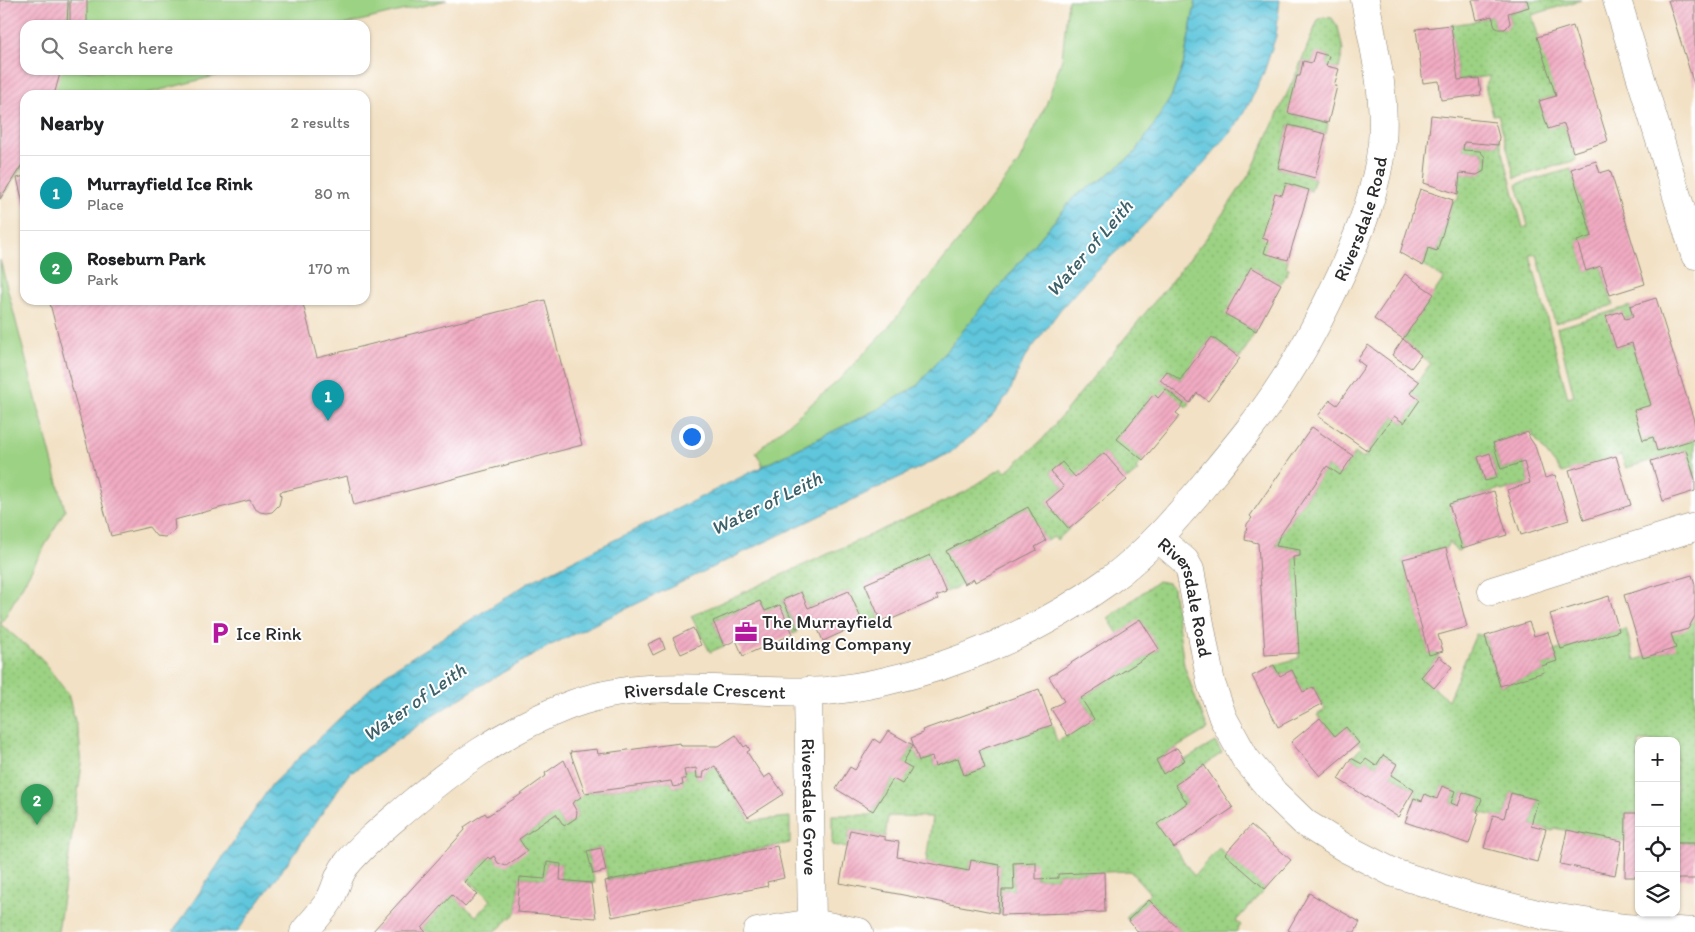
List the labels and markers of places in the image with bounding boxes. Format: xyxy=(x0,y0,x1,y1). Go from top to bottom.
pin: 1 xyxy=(312,380,344,421)
place label: The Murrayfield Building Company xyxy=(762,610,911,655)
office icon: The Murrayfield Building Company xyxy=(733,619,759,645)
parking icon: Ice Rink xyxy=(207,620,233,646)
place label: Ice Rink xyxy=(236,622,302,645)
pin: 2 xyxy=(21,784,53,825)

